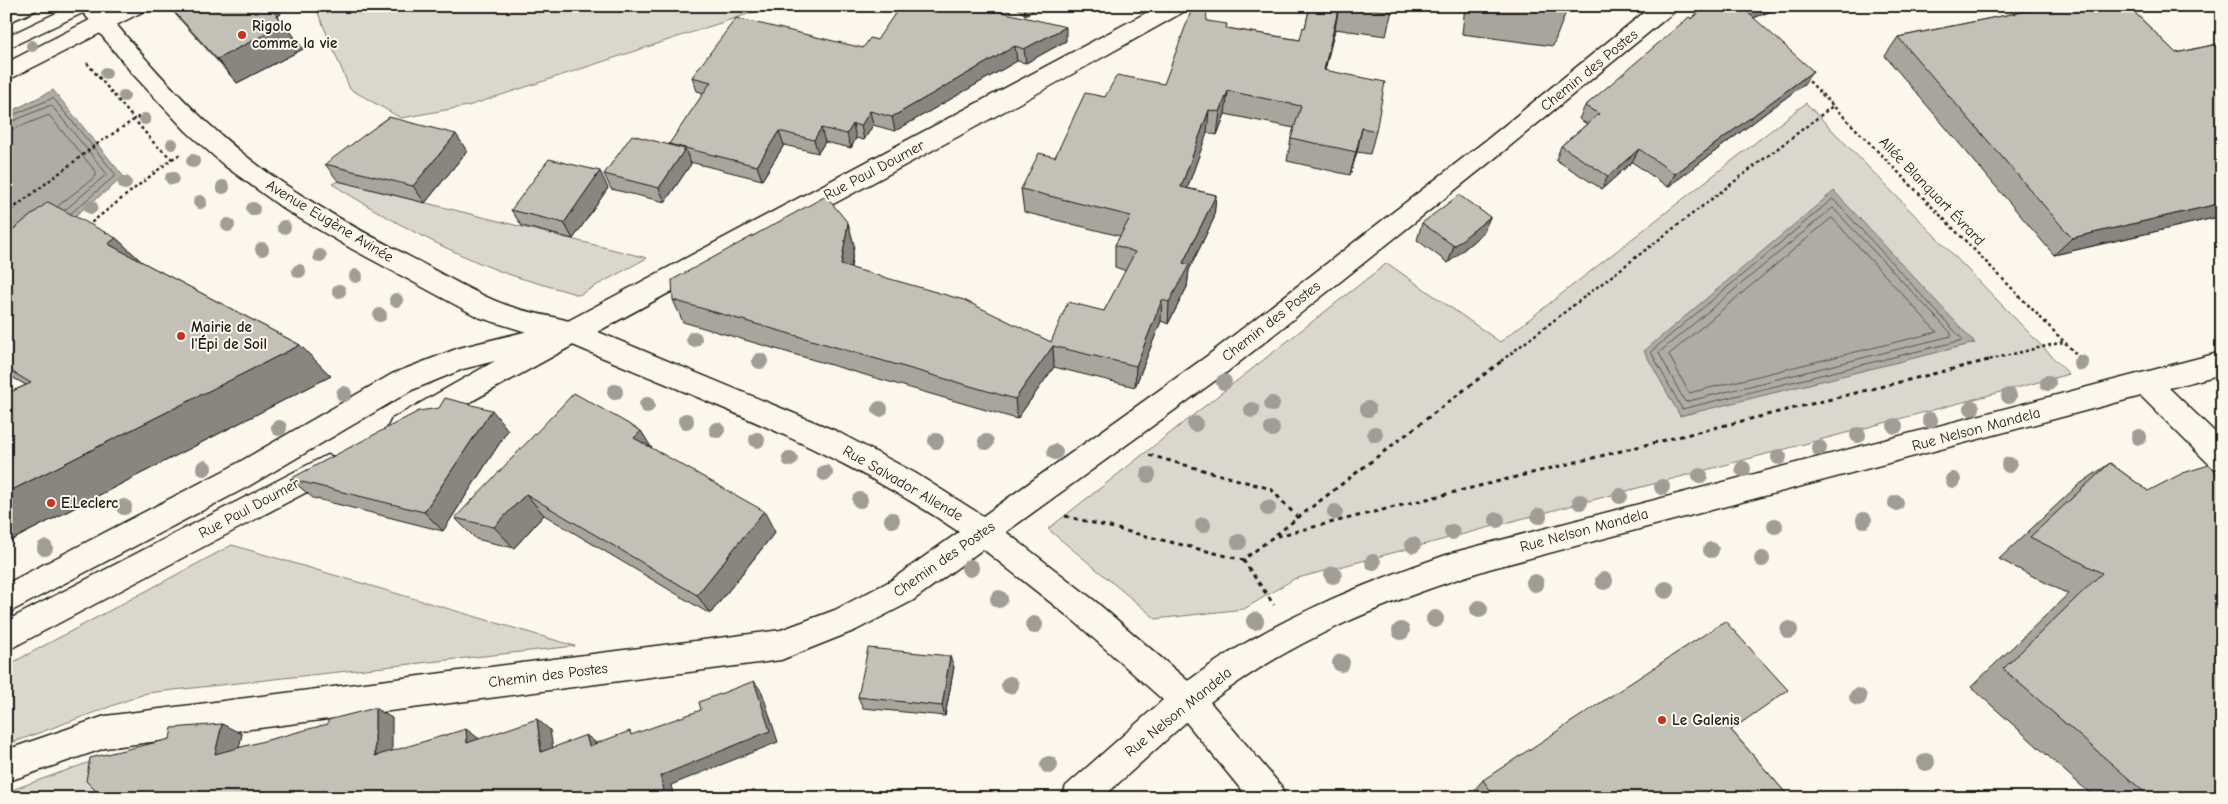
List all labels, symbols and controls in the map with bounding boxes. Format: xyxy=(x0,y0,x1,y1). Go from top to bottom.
place label: Rigolo comme la vie xyxy=(252,17,337,52)
street label: Chemin des Postes xyxy=(1537,25,1641,115)
marker: Rigolo comme la vie xyxy=(236,29,248,41)
street label: Allée Blanquart Évrard xyxy=(1875,132,1989,249)
street label: Rue Paul Doumer xyxy=(821,136,927,204)
street label: Avenue Eugène Avinée xyxy=(263,176,397,266)
street label: Chemin des Postes xyxy=(1218,277,1324,365)
place label: Mairie de l'Épi de Soil xyxy=(191,318,267,353)
marker: Mairie de l'Épi de Soil xyxy=(175,330,187,342)
street label: Rue Nelson Mandela xyxy=(1910,403,2042,455)
street label: Rue Salvador Allende xyxy=(840,441,967,525)
street label: Rue Paul Doumer xyxy=(196,474,302,542)
place label: E.Leclerc xyxy=(61,494,118,512)
marker: E.Leclerc xyxy=(45,497,57,509)
street label: Rue Nelson Mandela xyxy=(1518,504,1650,556)
street label: Chemin des Postes xyxy=(890,517,998,601)
street label: Chemin des Postes xyxy=(487,659,609,691)
street label: Rue Nelson Mandela xyxy=(1121,663,1235,761)
place label: Le Galenis xyxy=(1672,711,1740,729)
marker: Le Galenis xyxy=(1656,714,1668,726)

